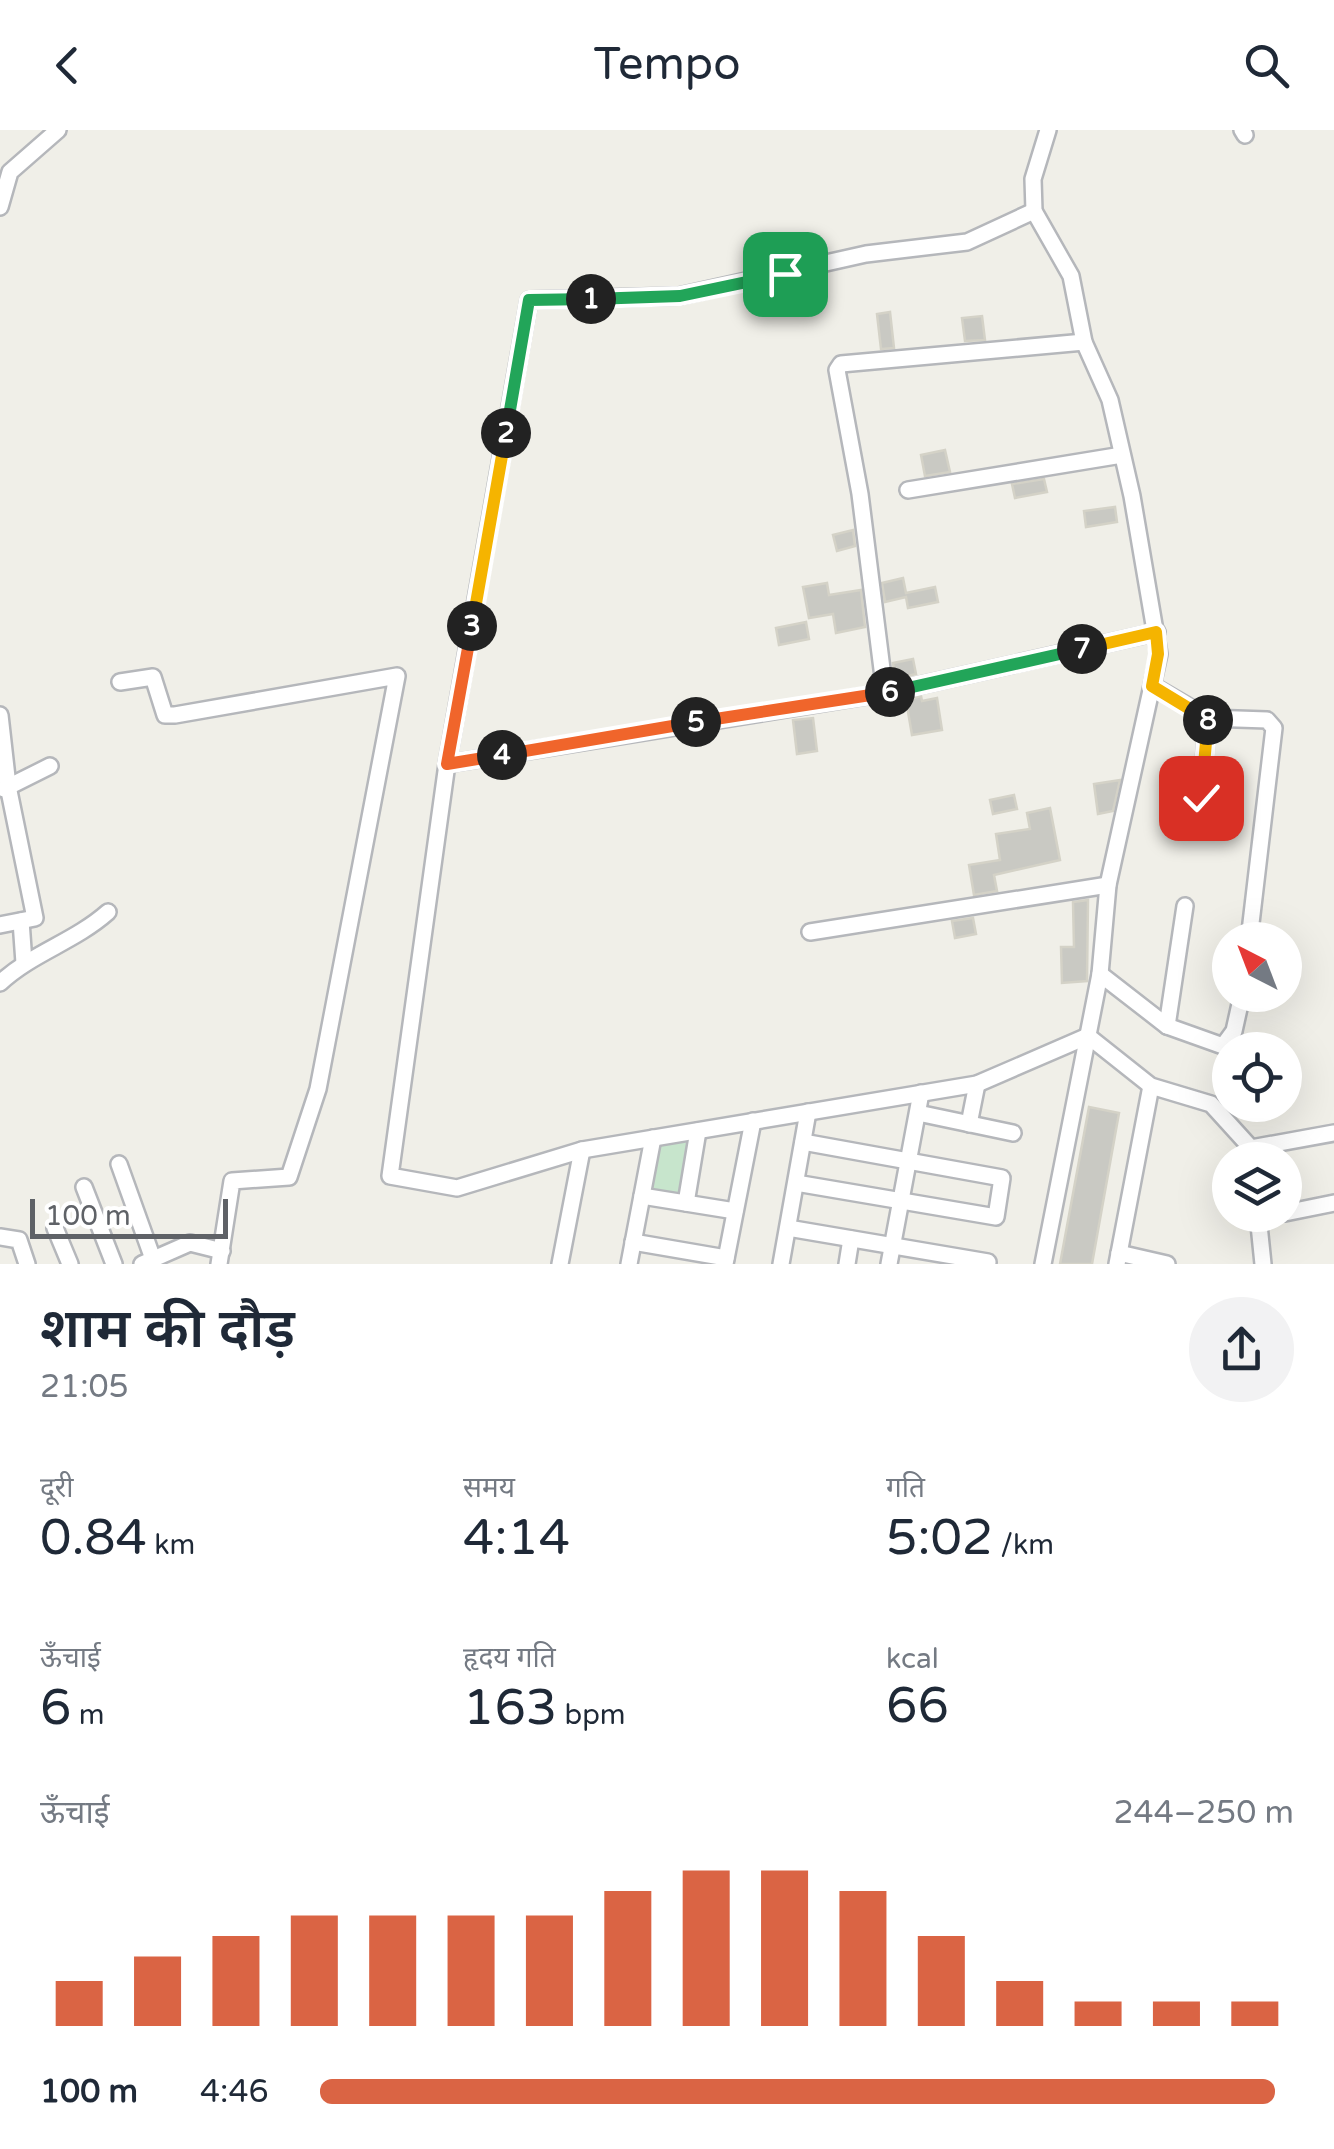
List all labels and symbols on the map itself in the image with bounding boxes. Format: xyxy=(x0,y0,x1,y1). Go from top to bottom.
pin xyxy=(743,232,828,317)
pin: 1 xyxy=(566,274,616,324)
pin: 2 xyxy=(481,408,531,458)
pin: 3 xyxy=(447,601,497,651)
pin: 7 xyxy=(1057,624,1107,674)
pin: 6 xyxy=(865,667,915,717)
pin: 8 xyxy=(1183,695,1233,745)
pin: 5 xyxy=(671,697,721,747)
pin: 4 xyxy=(477,730,527,780)
pin xyxy=(1159,756,1244,841)
north arrow xyxy=(1212,922,1302,1012)
scale bar xyxy=(30,1194,228,1238)

